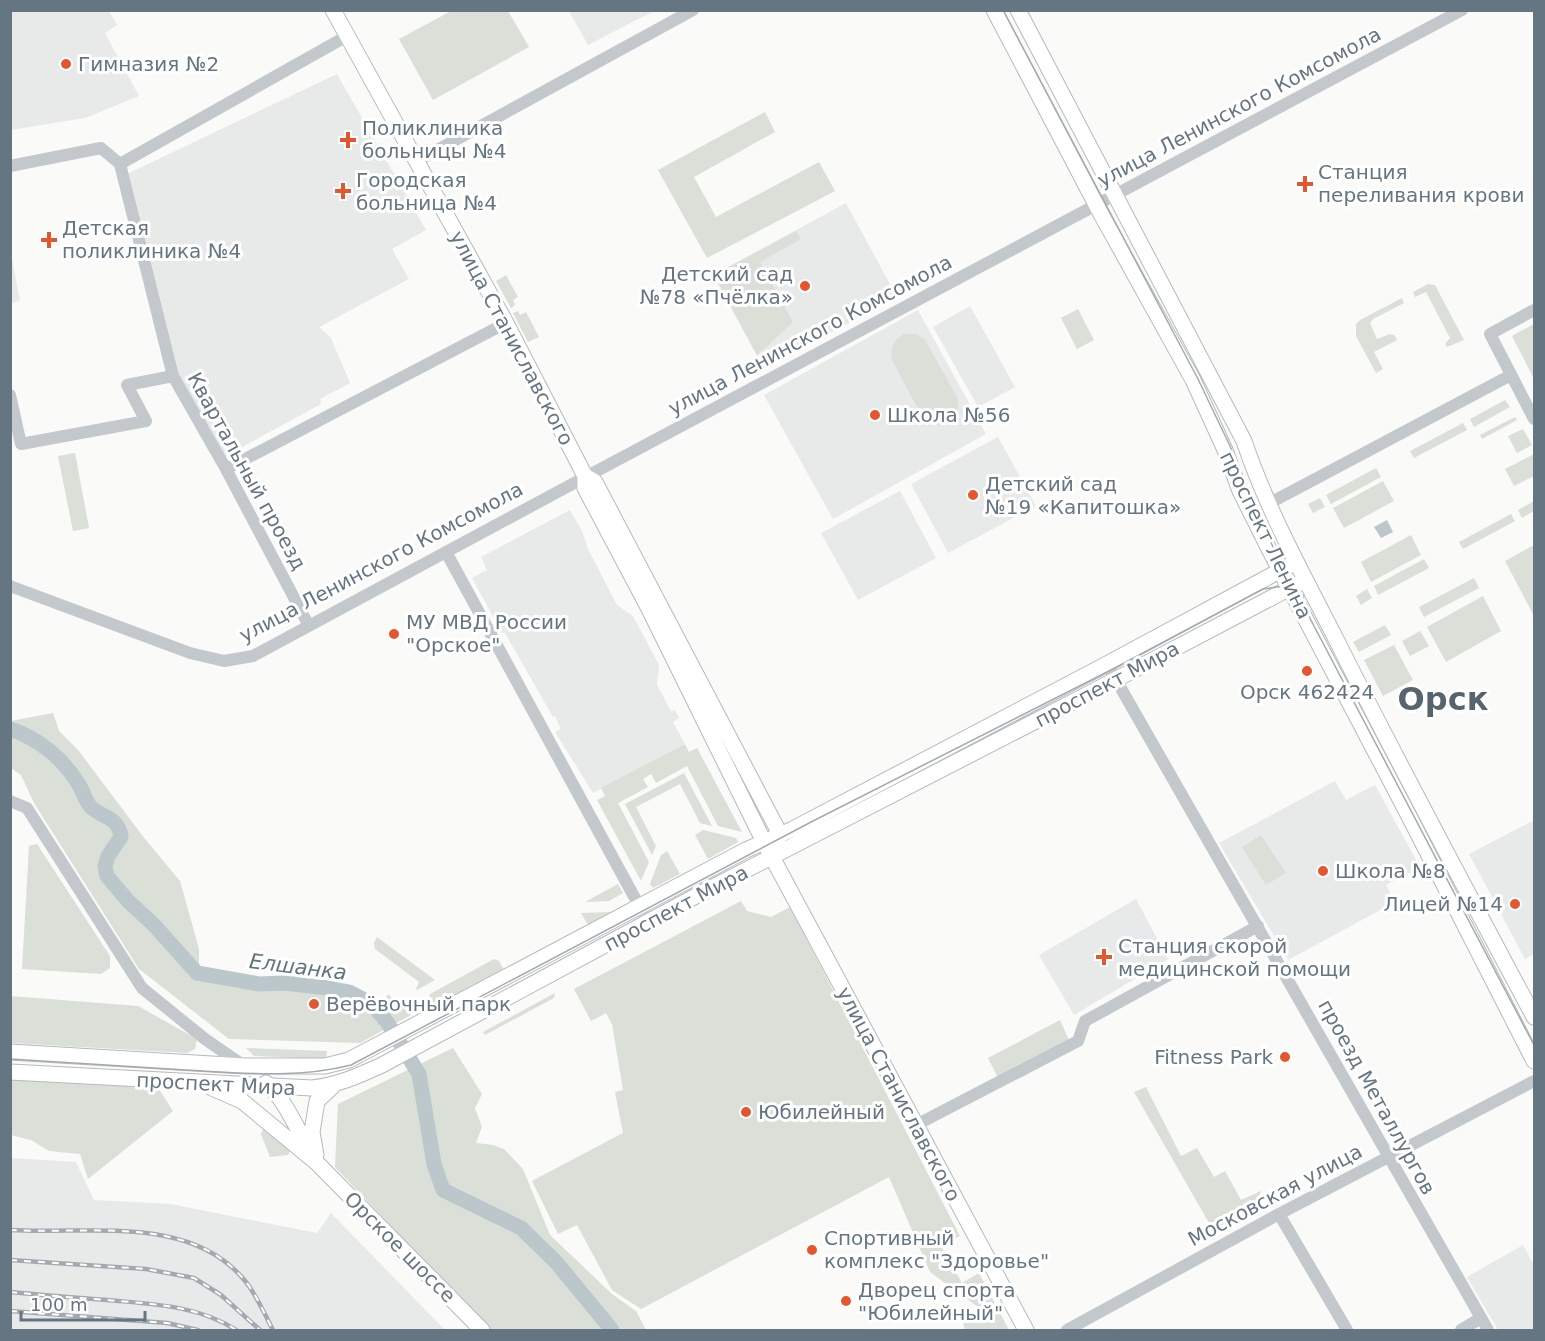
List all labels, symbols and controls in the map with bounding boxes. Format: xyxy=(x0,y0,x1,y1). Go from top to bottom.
street label: улица Ленинского Комсомола xyxy=(1093,22,1385,192)
place label: Гимназия №2 xyxy=(78,52,219,76)
marker: Гимназия №2 xyxy=(59,57,73,71)
place label: Поликлиника больницы №4 xyxy=(362,116,507,163)
marker: Поликлиника больницы №4 xyxy=(339,131,357,149)
place label: Станция переливания крови xyxy=(1318,160,1524,207)
place label: Городская больница №4 xyxy=(356,168,497,215)
marker: Станция переливания крови xyxy=(1296,175,1314,193)
marker: Городская больница №4 xyxy=(334,182,352,200)
place label: Детская поликлиника №4 xyxy=(62,216,241,263)
street label: улица Станиславского xyxy=(445,227,579,449)
marker: Детская поликлиника №4 xyxy=(40,231,58,249)
street label: улица Ленинского Комсомола xyxy=(664,250,956,420)
place label: Детский сад №78 «Пчёлка» xyxy=(640,262,793,309)
marker: Детский сад №78 «Пчёлка» xyxy=(798,279,812,293)
street label: Квартальный проезд xyxy=(183,368,311,574)
place label: Школа №56 xyxy=(887,403,1010,427)
marker: Школа №56 xyxy=(868,408,882,422)
street label: проспект Ленина xyxy=(1215,447,1317,623)
place label: Детский сад №19 «Капитошка» xyxy=(985,472,1181,519)
street label: улица Ленинского Комсомола xyxy=(235,477,527,647)
marker: Детский сад №19 «Капитошка» xyxy=(966,488,980,502)
place label: МУ МВД России "Орское" xyxy=(406,610,567,657)
marker: МУ МВД России "Орское" xyxy=(387,627,401,641)
street label: проспект Мира xyxy=(1031,636,1183,732)
marker: Орск 462424 xyxy=(1300,664,1314,678)
place label: Орск 462424 xyxy=(1240,680,1374,704)
district label: Орск xyxy=(1398,680,1489,718)
place label: Школа №8 xyxy=(1335,859,1446,883)
street label: проспект Мира xyxy=(600,860,752,956)
marker: Школа №8 xyxy=(1316,864,1330,878)
place label: Лицей №14 xyxy=(1383,892,1503,916)
marker: Лицей №14 xyxy=(1508,897,1522,911)
place label: Станция скорой медицинской помощи xyxy=(1118,934,1351,981)
marker: Станция скорой медицинской помощи xyxy=(1095,948,1113,966)
water label: Елшанка xyxy=(248,949,348,985)
street label: улица Станиславского xyxy=(832,983,966,1205)
place label: Верёвочный парк xyxy=(326,992,511,1016)
street label: проезд Металлургов xyxy=(1313,995,1441,1199)
marker: Верёвочный парк xyxy=(307,997,321,1011)
place label: Fitness Park xyxy=(1154,1045,1273,1069)
marker: Fitness Park xyxy=(1278,1050,1292,1064)
street label: проспект Мира xyxy=(136,1068,296,1100)
place label: Юбилейный xyxy=(758,1100,885,1124)
marker: Юбилейный xyxy=(739,1105,753,1119)
street label: Московская улица xyxy=(1184,1139,1366,1251)
street label: Орское шоссе xyxy=(339,1186,461,1308)
place label: Спортивный комплекс "Здоровье" xyxy=(824,1226,1049,1273)
marker: Спортивный комплекс "Здоровье" xyxy=(805,1243,819,1257)
place label: Дворец спорта "Юбилейный" xyxy=(858,1278,1016,1325)
scale bar xyxy=(21,1284,146,1322)
text: 100 m xyxy=(30,1294,88,1315)
marker: Дворец спорта "Юбилейный" xyxy=(839,1294,853,1308)

